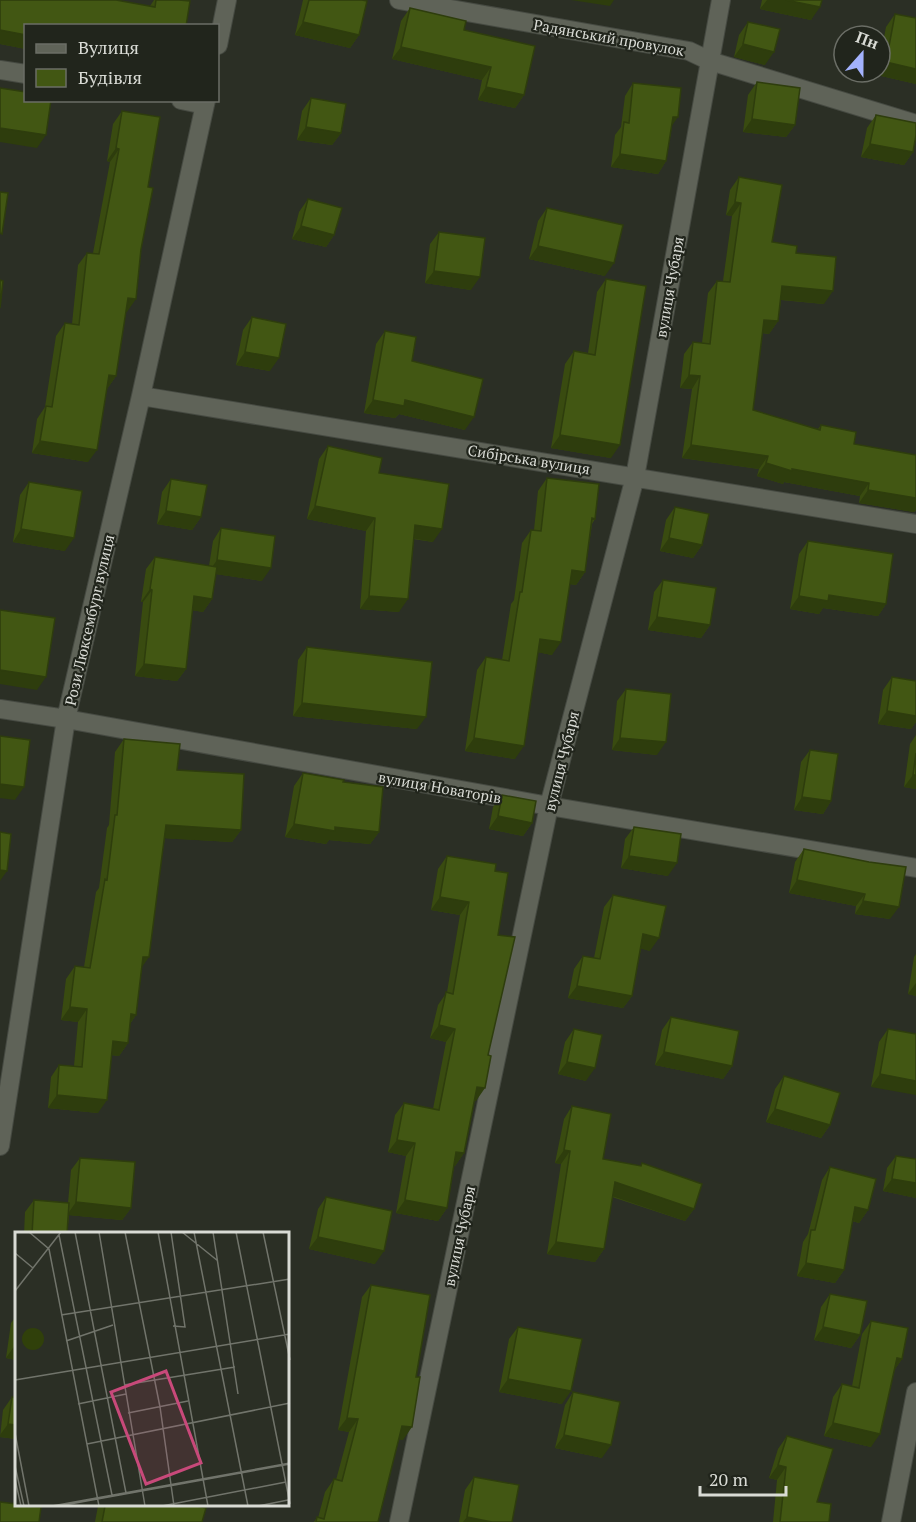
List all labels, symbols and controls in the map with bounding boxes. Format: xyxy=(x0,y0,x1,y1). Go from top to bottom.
street label: Радянський провулок xyxy=(532,14,687,60)
legend xyxy=(24,24,219,102)
north arrow xyxy=(832,24,892,84)
text: Пн xyxy=(853,26,882,54)
text: Вулиця xyxy=(78,35,139,59)
text: Будівля xyxy=(78,65,142,89)
street label: вулиця Чубаря xyxy=(650,235,688,339)
street label: Сибірська вулиця xyxy=(466,439,592,479)
street label: Рози Люксембург вулиця xyxy=(60,532,118,707)
street label: вулиця Чубаря xyxy=(539,709,583,813)
street label: вулиця Новаторів xyxy=(377,766,503,808)
street label: вулиця Чубаря xyxy=(439,1184,479,1288)
inset map xyxy=(15,1232,290,1507)
scale bar xyxy=(700,1459,786,1497)
text: 20 m xyxy=(709,1467,749,1491)

